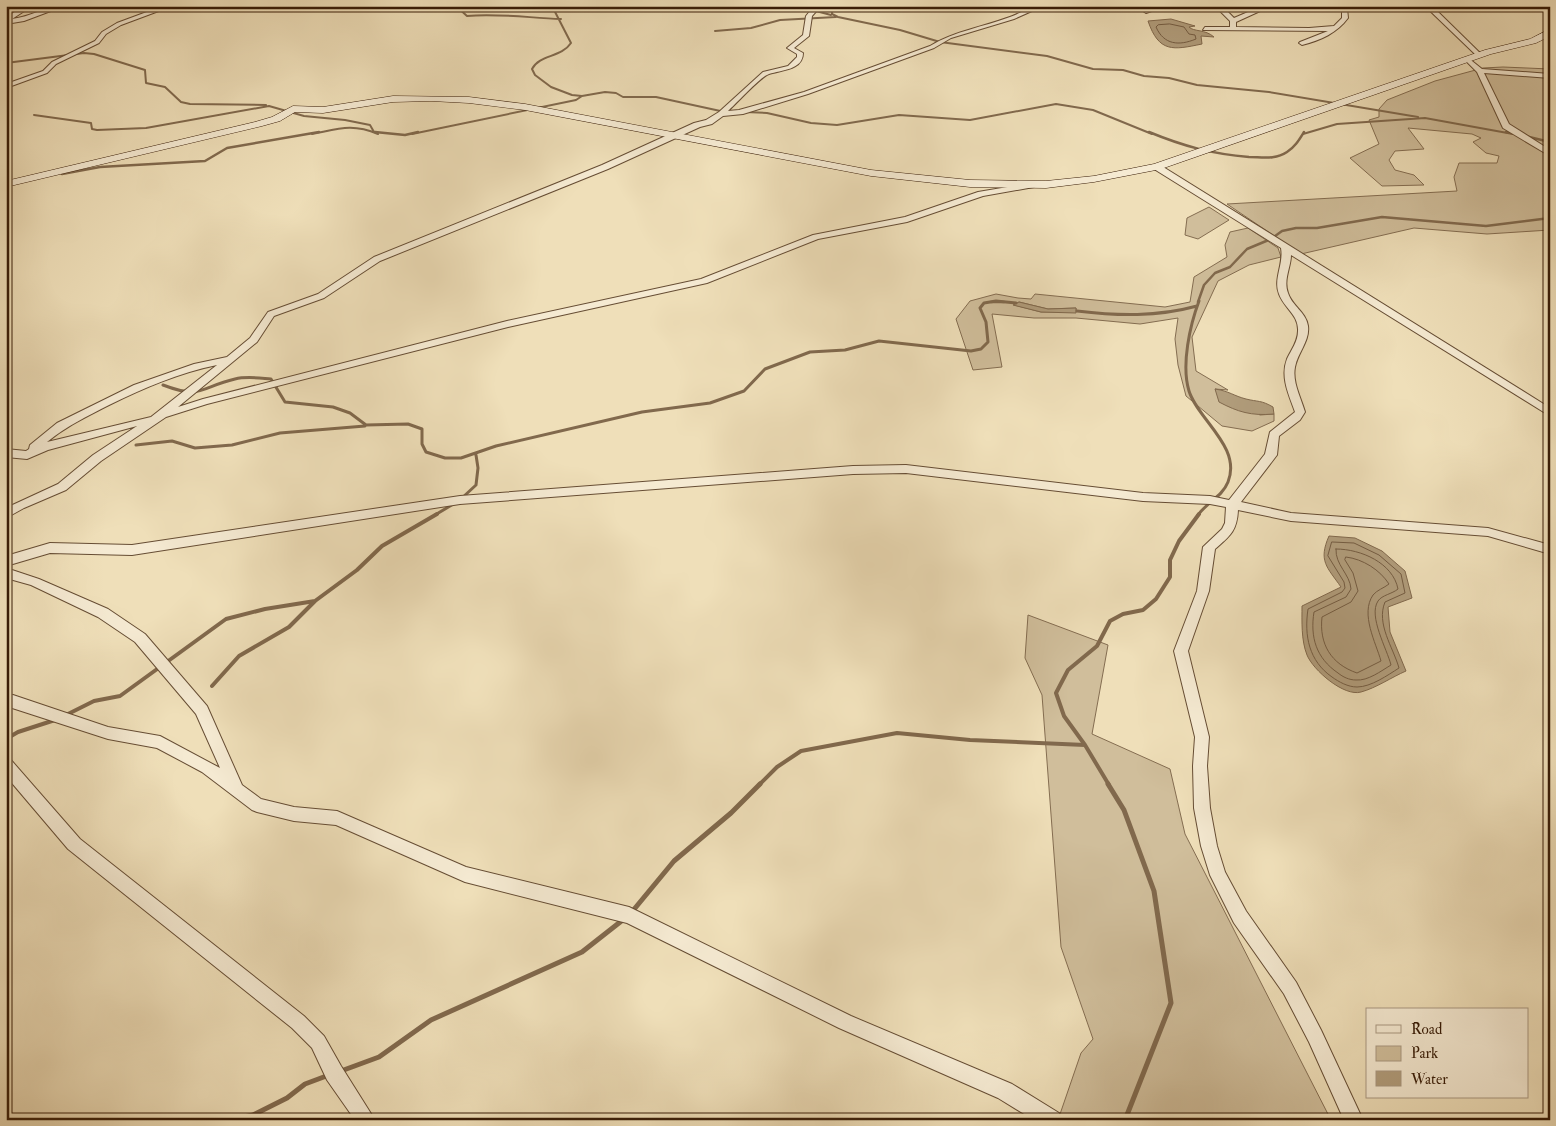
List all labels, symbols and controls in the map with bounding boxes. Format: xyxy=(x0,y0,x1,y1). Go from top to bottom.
legend xyxy=(1366,1008,1528,1098)
text: Road xyxy=(1411,1020,1443,1039)
text: Park xyxy=(1411,1044,1438,1063)
text: Water xyxy=(1410,1070,1448,1089)

